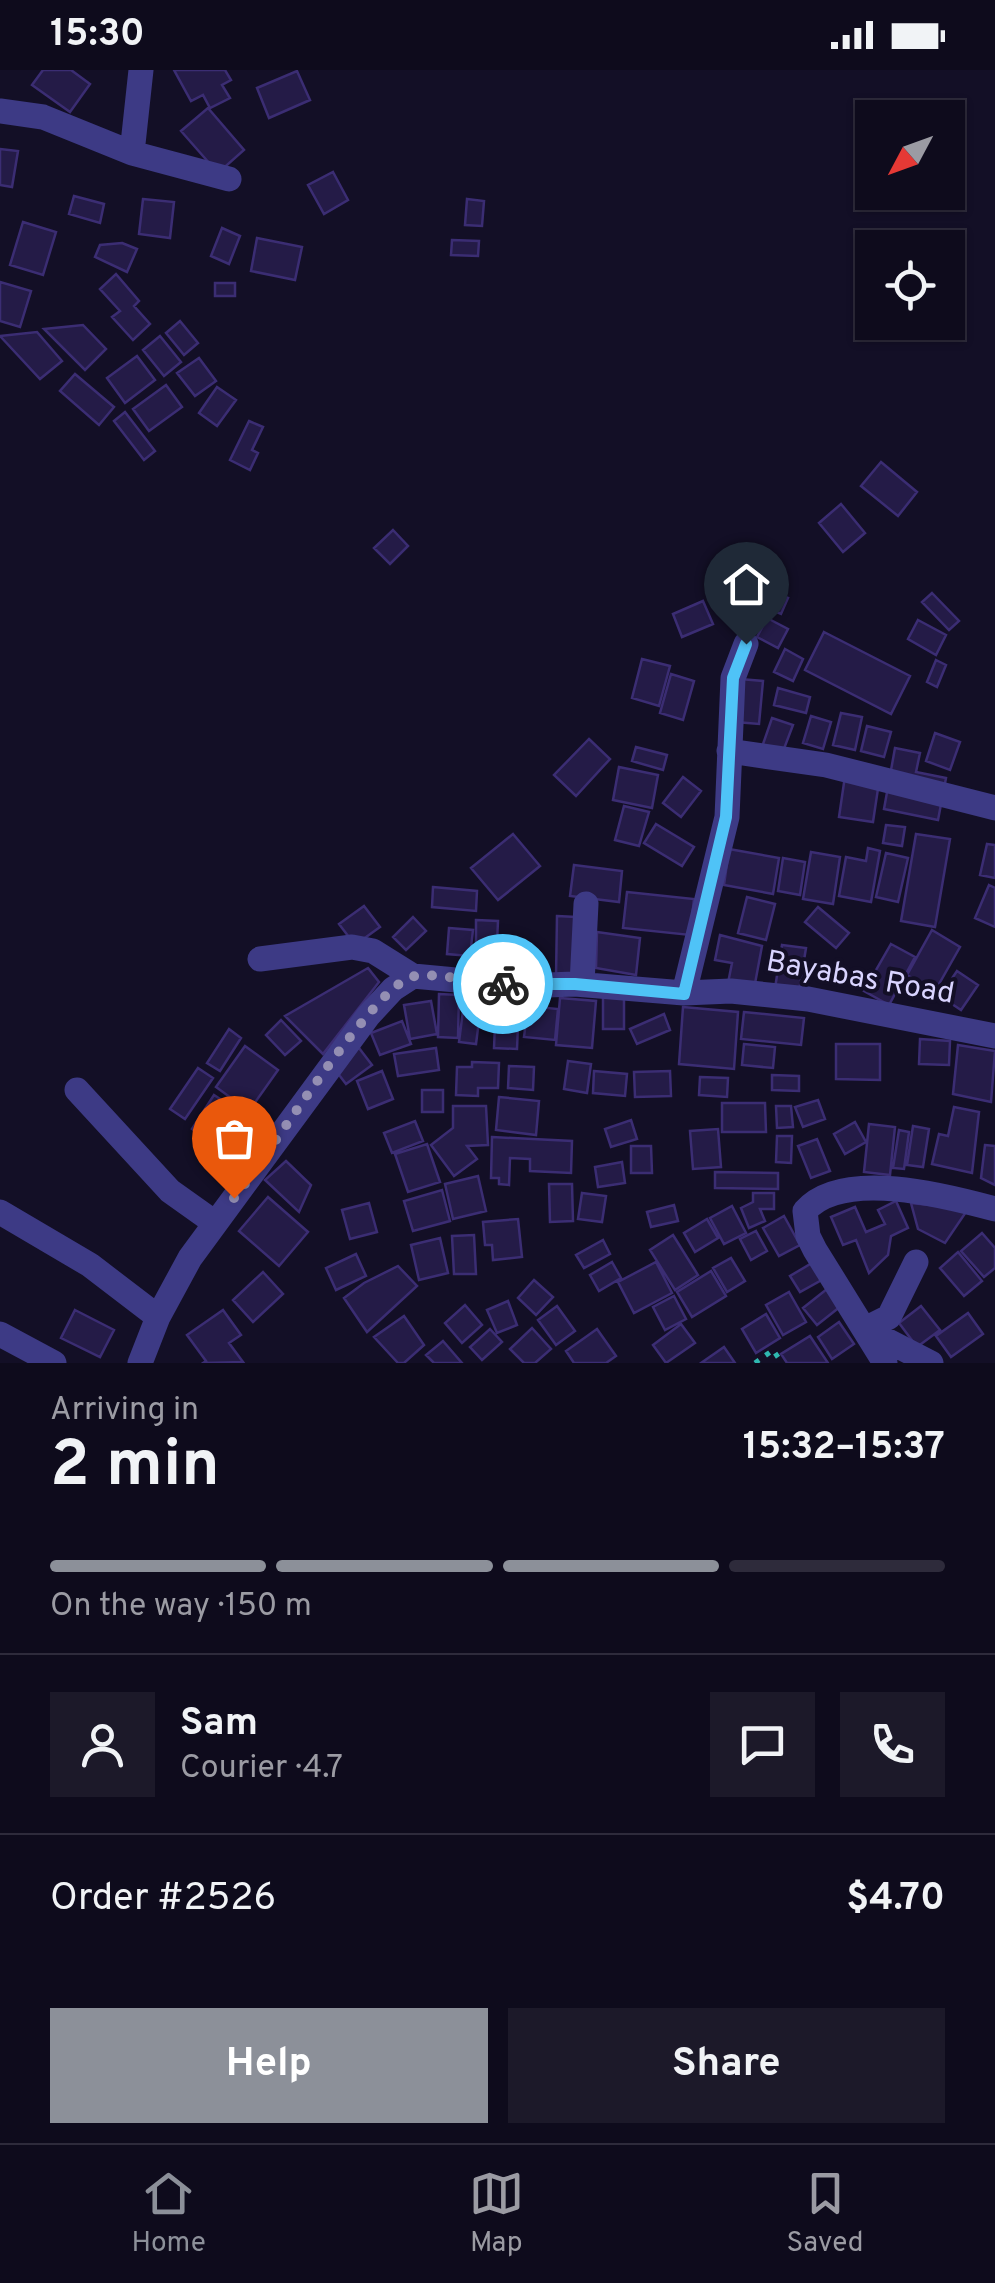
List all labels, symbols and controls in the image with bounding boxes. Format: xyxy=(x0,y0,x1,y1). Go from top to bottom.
text: 15:30 xyxy=(50,11,145,60)
north arrow xyxy=(855,100,965,210)
map controls xyxy=(855,100,965,340)
button: locate xyxy=(855,230,965,340)
pin xyxy=(704,542,789,645)
icon: home xyxy=(719,557,774,612)
courier xyxy=(453,934,553,1034)
street label: Bayabas Road xyxy=(763,944,957,1014)
icon: bike xyxy=(476,957,531,1012)
pin xyxy=(192,1096,277,1199)
icon: bag xyxy=(207,1111,262,1166)
text: Arriving in xyxy=(50,1391,199,1431)
text: 15:32–15:37 xyxy=(743,1424,945,1473)
text: 2 min xyxy=(50,1427,220,1509)
text: On the way · 150 m xyxy=(50,1587,312,1627)
button: person xyxy=(50,1692,155,1797)
button: chat xyxy=(710,1692,815,1797)
button: phone xyxy=(840,1692,945,1797)
text: Sam xyxy=(180,1700,258,1749)
text: Courier · 4.7 xyxy=(180,1749,343,1789)
text: Order #2526 xyxy=(50,1875,276,1924)
text: $4.70 xyxy=(846,1875,945,1924)
button: Help xyxy=(50,2008,488,2123)
button: Share xyxy=(508,2008,945,2123)
tab: Home xyxy=(131,2166,206,2262)
tab: Map xyxy=(469,2166,524,2262)
tab: Saved xyxy=(787,2166,864,2262)

